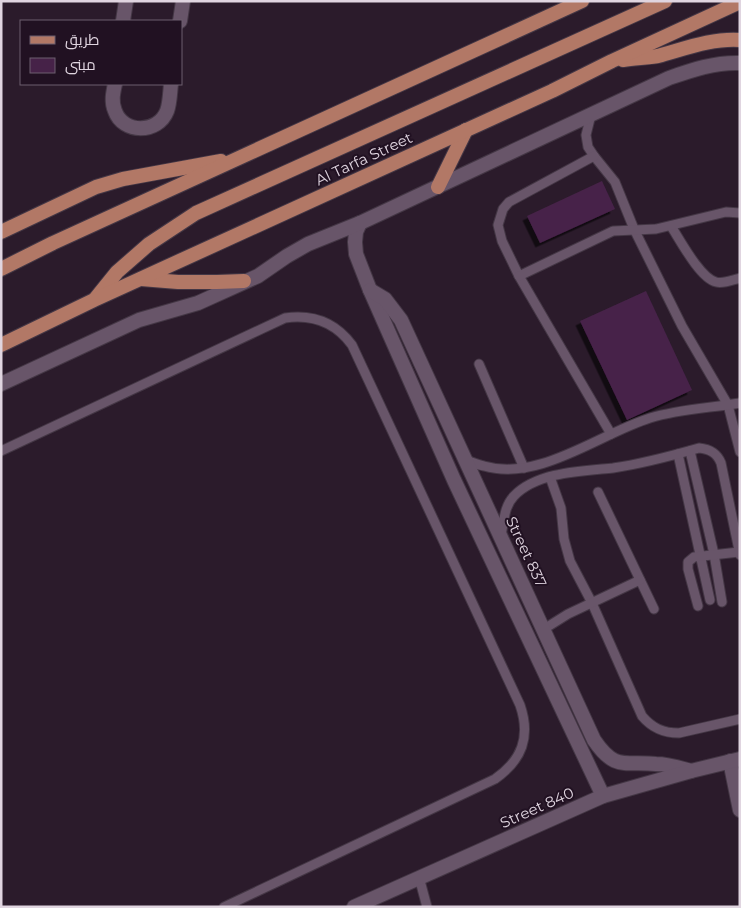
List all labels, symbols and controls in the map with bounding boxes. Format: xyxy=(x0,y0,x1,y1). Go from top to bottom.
legend xyxy=(20,20,182,85)
text: طريق xyxy=(65,30,99,50)
text: مبنى xyxy=(65,55,96,75)
street label: Al Tarfa Street xyxy=(312,128,415,189)
street label: Street 837 xyxy=(502,513,551,590)
street label: Street 840 xyxy=(497,783,577,832)

